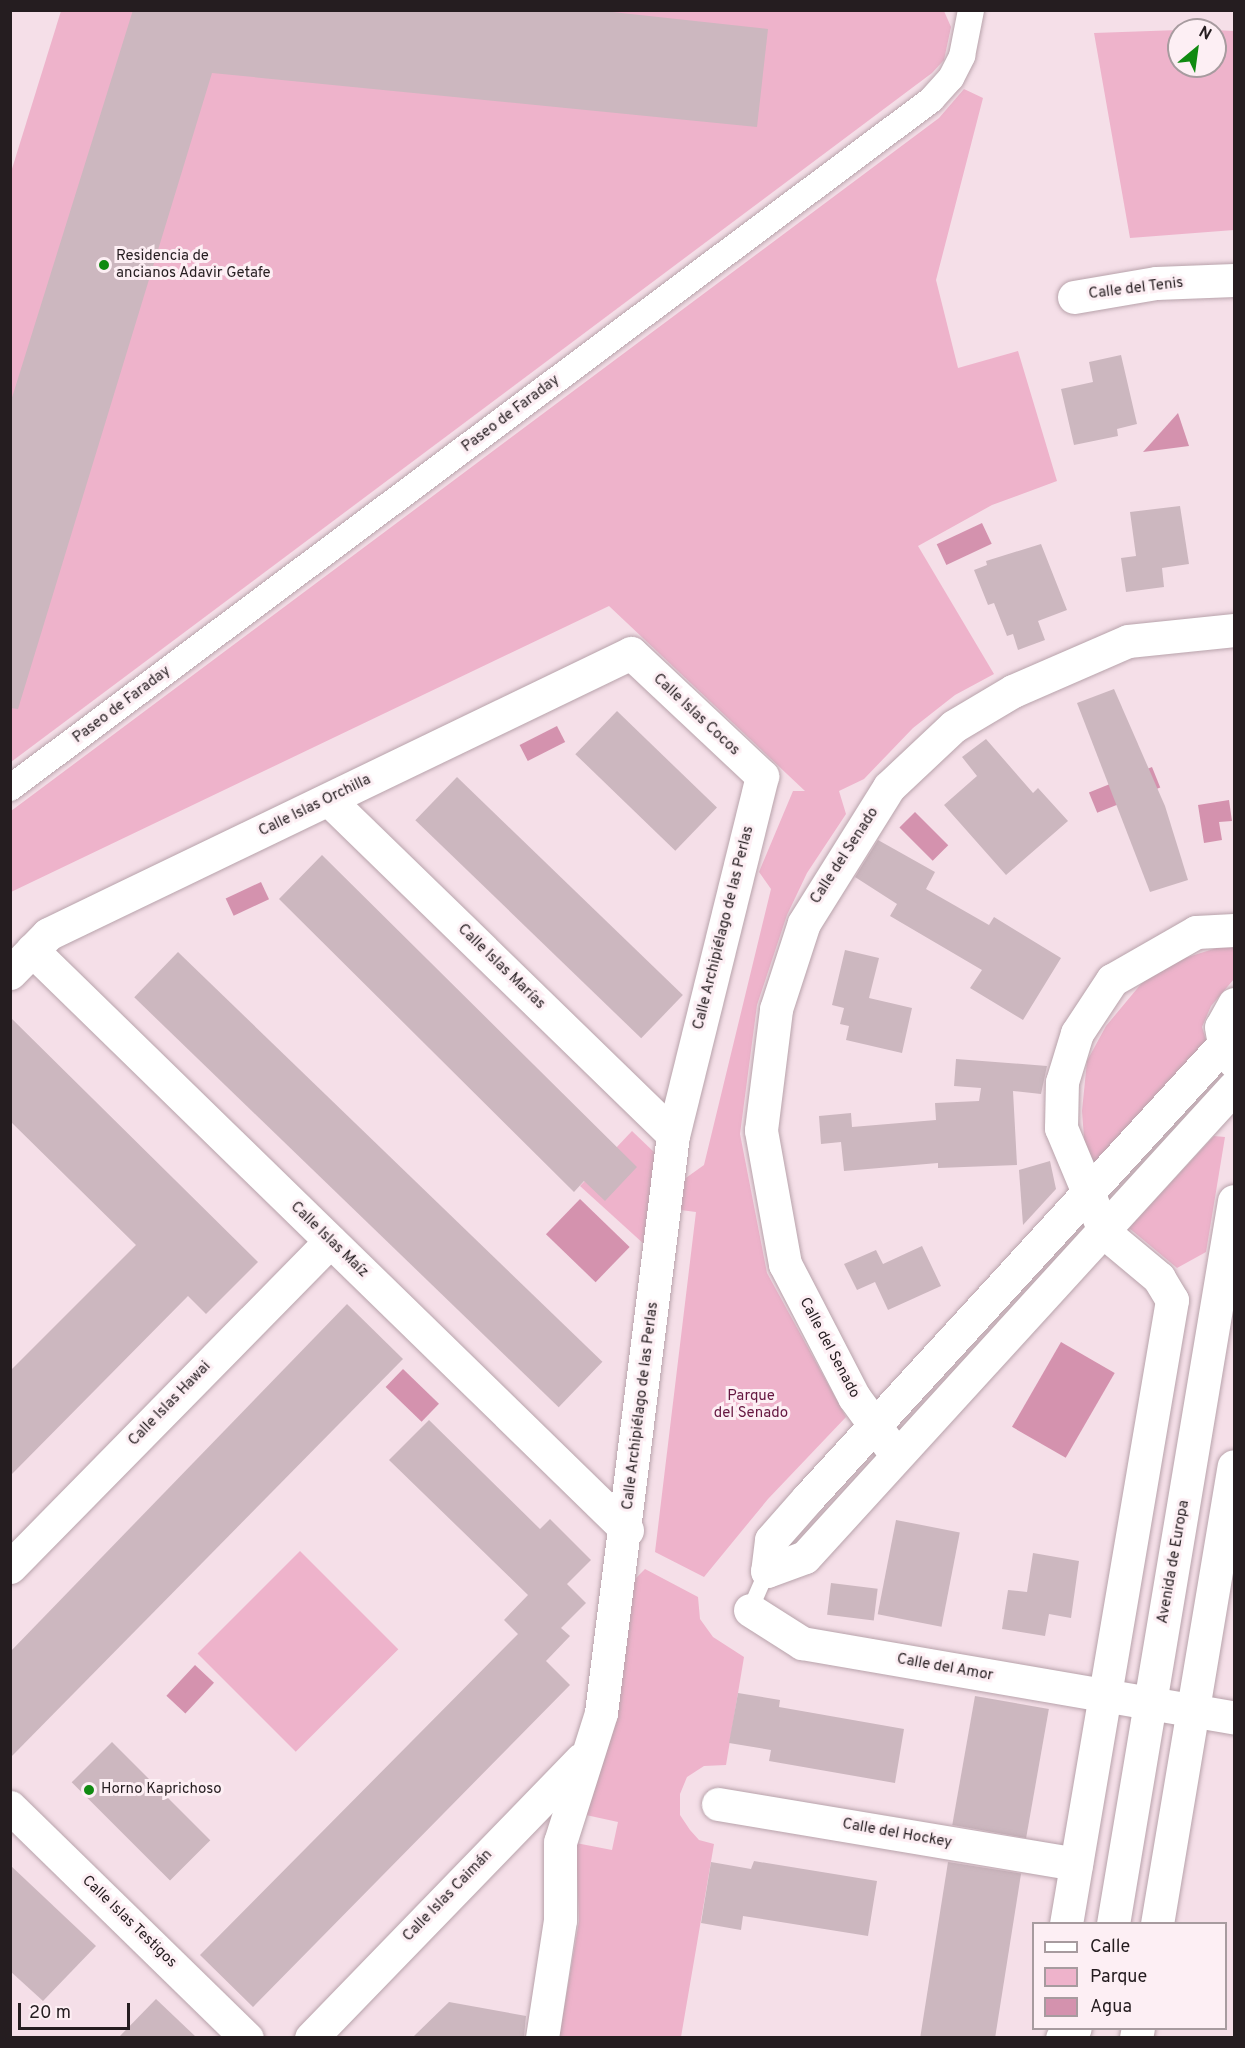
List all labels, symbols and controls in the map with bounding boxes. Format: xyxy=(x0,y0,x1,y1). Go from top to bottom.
north arrow xyxy=(1167,18,1227,78)
text: N xyxy=(1195,22,1215,46)
place label: Residencia de ancianos Adavir Getafe xyxy=(116,247,271,282)
marker: Residencia de ancianos Adavir Getafe xyxy=(97,258,111,272)
street label: Calle del Tenis xyxy=(1087,274,1185,304)
street label: Paseo de Faraday xyxy=(459,371,563,457)
street label: Paseo de Faraday xyxy=(70,662,174,748)
street label: Calle Islas Cocos xyxy=(649,670,743,760)
street label: Calle Islas Orchilla xyxy=(256,771,374,841)
street label: Calle del Senado xyxy=(807,804,883,908)
street label: Calle Archipiélago de las Perlas xyxy=(690,824,758,1032)
street label: Calle Islas Marías xyxy=(454,921,548,1013)
street label: Calle Islas Maíz xyxy=(286,1198,372,1282)
street label: Calle del Senado xyxy=(795,1295,863,1401)
street label: Calle Archipiélago de las Perlas xyxy=(619,1301,663,1511)
street label: Calle Islas Hawai xyxy=(125,1358,215,1450)
park label: Parque del Senado xyxy=(714,1387,788,1422)
street label: Avenida de Europa xyxy=(1154,1499,1194,1625)
street label: Calle del Amor xyxy=(895,1651,995,1685)
place label: Horno Kaprichoso xyxy=(101,1781,222,1799)
marker: Horno Kaprichoso xyxy=(82,1783,96,1797)
street label: Calle del Hockey xyxy=(841,1816,953,1852)
street label: Calle Islas Caimán xyxy=(400,1846,496,1946)
street label: Calle Islas Testigos xyxy=(78,1872,180,1972)
legend xyxy=(1032,1922,1227,2030)
text: Calle xyxy=(1090,1936,1130,1959)
text: Parque xyxy=(1090,1966,1147,1989)
scale bar xyxy=(21,1991,134,2029)
text: Agua xyxy=(1090,1996,1132,2019)
text: 20 m xyxy=(29,2002,71,2025)

